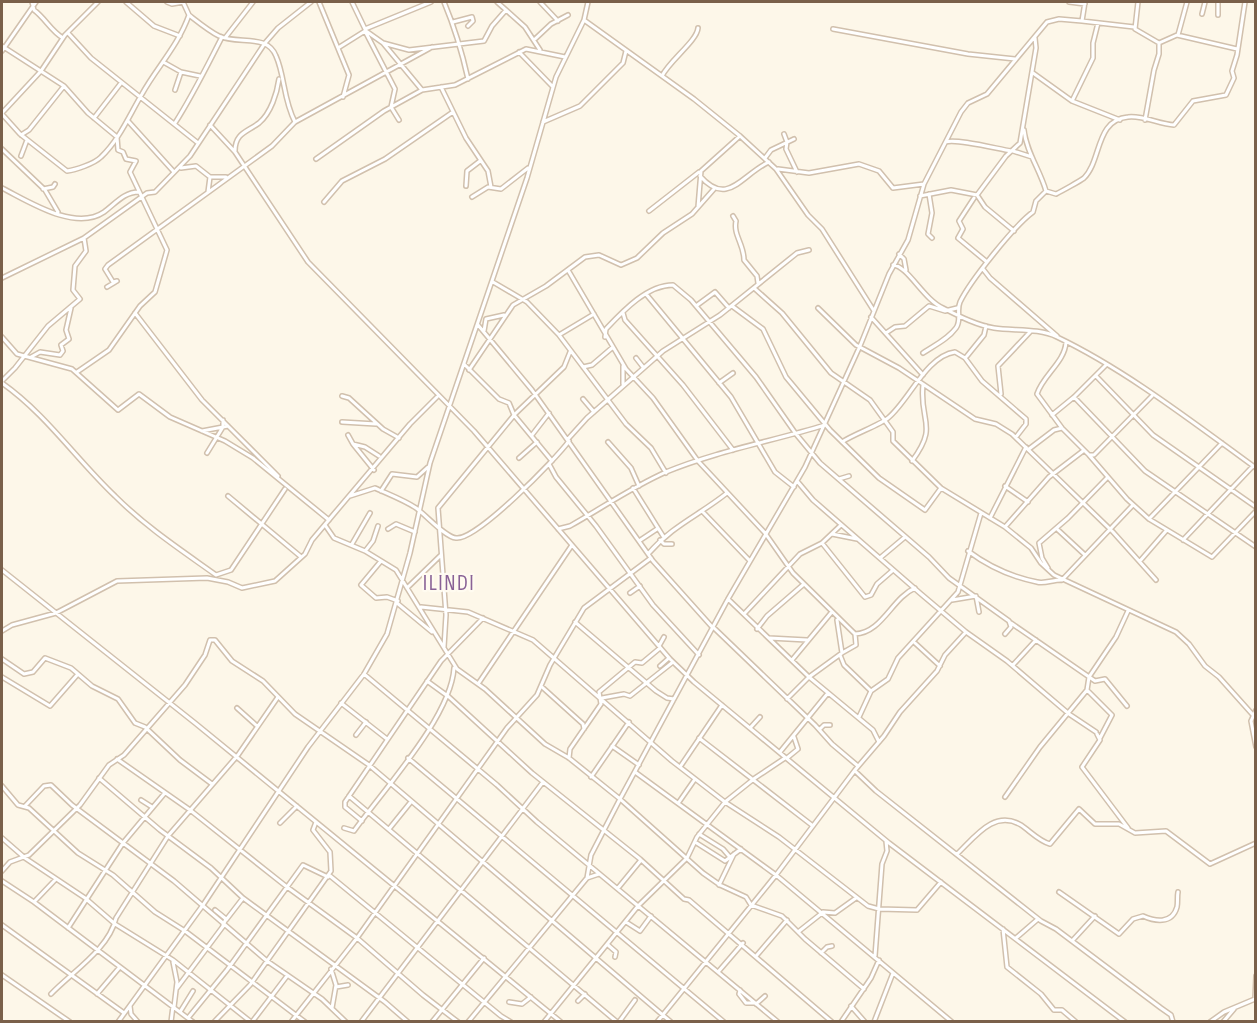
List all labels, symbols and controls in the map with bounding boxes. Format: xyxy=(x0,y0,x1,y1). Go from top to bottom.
district label: ILINDI xyxy=(423,570,475,597)

